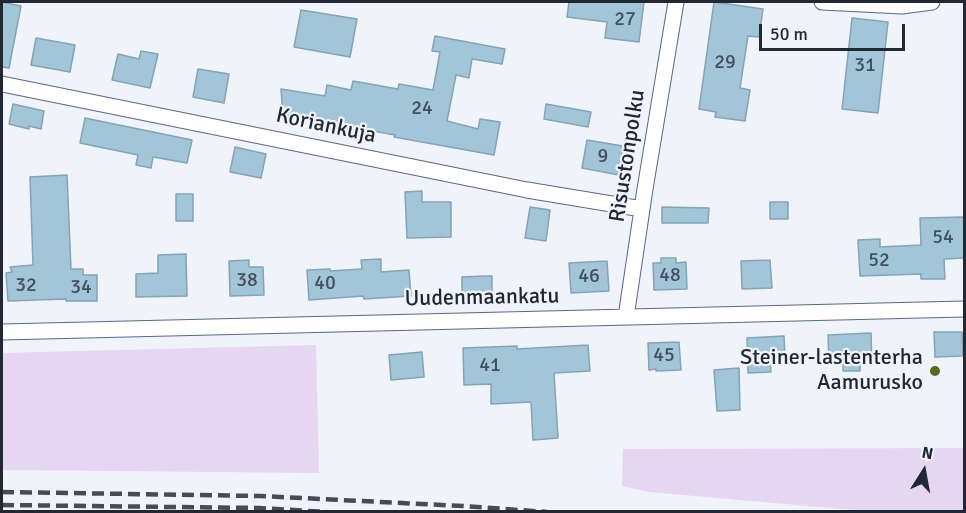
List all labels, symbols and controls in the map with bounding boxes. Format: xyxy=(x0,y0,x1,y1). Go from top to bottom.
house number: 27 xyxy=(614,8,636,32)
scale bar xyxy=(762,12,908,50)
text: 50 m xyxy=(770,23,808,45)
house number: 29 xyxy=(714,51,736,75)
house number: 31 xyxy=(854,54,876,78)
street label: Risustonpolku xyxy=(605,88,651,224)
house number: 24 xyxy=(411,97,433,121)
street label: Koriankuja xyxy=(274,103,378,149)
house number: 9 xyxy=(598,145,608,169)
house number: 54 xyxy=(932,226,954,250)
house number: 52 xyxy=(868,249,890,273)
house number: 48 xyxy=(659,264,681,288)
house number: 46 xyxy=(578,265,600,289)
house number: 38 xyxy=(236,269,258,293)
house number: 40 xyxy=(314,272,336,296)
house number: 32 xyxy=(15,274,37,298)
house number: 34 xyxy=(70,276,92,300)
street label: Uudenmaankatu xyxy=(404,283,560,313)
house number: 45 xyxy=(653,344,675,368)
place label: Steiner-lastenterha Aamurusko xyxy=(740,345,923,396)
house number: 41 xyxy=(479,354,501,378)
marker: Steiner-lastenterha Aamurusko xyxy=(928,364,942,378)
north arrow xyxy=(894,441,954,501)
text: N xyxy=(920,442,935,464)

